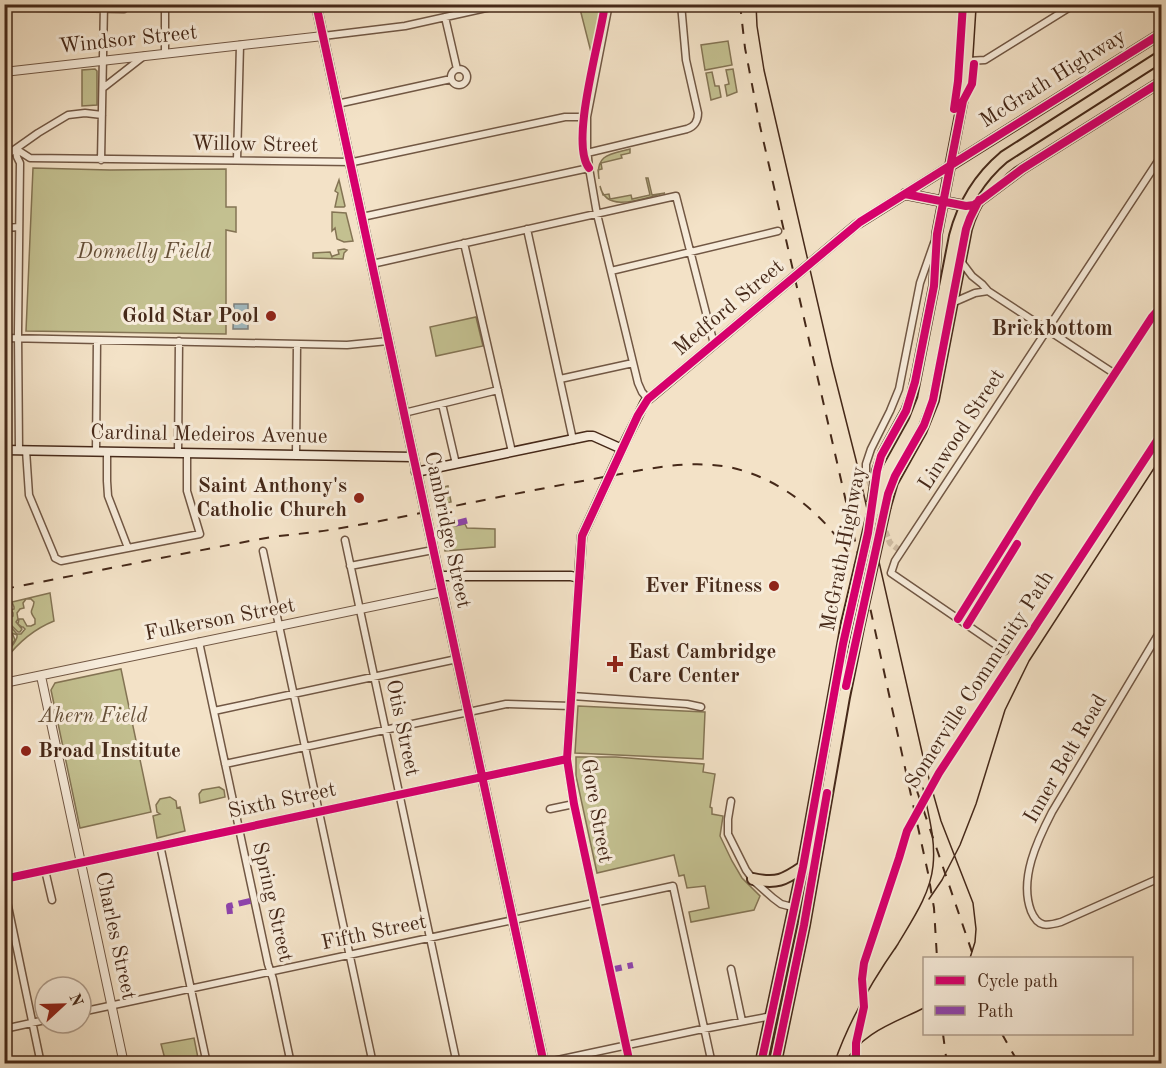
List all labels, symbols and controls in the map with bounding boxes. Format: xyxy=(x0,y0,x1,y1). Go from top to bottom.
street label: Windsor Street xyxy=(58,22,198,58)
street label: McGrath Highway xyxy=(976,26,1130,132)
street label: Willow Street xyxy=(192,133,318,157)
park label: Donnelly Field xyxy=(76,242,212,263)
street label: Medford Street xyxy=(670,256,788,360)
place label: Gold Star Pool xyxy=(122,306,259,327)
marker: Gold Star Pool xyxy=(264,309,278,323)
district label: Brickbottom xyxy=(991,318,1113,340)
street label: Linwood Street xyxy=(915,366,1009,494)
street label: Cardinal Medeiros Avenue xyxy=(90,422,328,448)
street label: Cambridge Street xyxy=(420,450,474,610)
street label: McGrath Highway xyxy=(818,465,870,633)
place label: Saint Anthony's Catholic Church xyxy=(196,476,347,521)
marker: Saint Anthony's Catholic Church xyxy=(352,491,366,505)
street label: Somerville Community Path xyxy=(902,567,1058,793)
place label: Ever Fitness xyxy=(645,576,762,597)
marker: Ever Fitness xyxy=(767,579,781,593)
street label: Fulkerson Street xyxy=(143,595,297,645)
place label: East Cambridge Care Center xyxy=(628,642,776,687)
marker: East Cambridge Care Center xyxy=(606,655,624,673)
street label: Otis Street xyxy=(382,678,422,778)
street label: Inner Belt Road xyxy=(1021,691,1111,827)
park label: Ahern Field xyxy=(38,706,148,727)
place label: Broad Institute xyxy=(38,741,181,762)
marker: Broad Institute xyxy=(19,744,33,758)
street label: Gore Street xyxy=(577,757,615,865)
street label: Sixth Street xyxy=(226,779,338,823)
street label: Spring Street xyxy=(248,840,296,964)
street label: Charles Street xyxy=(91,870,139,1002)
street label: Fifth Street xyxy=(319,912,429,954)
legend xyxy=(923,957,1133,1035)
text: Cycle path xyxy=(977,973,1058,991)
north arrow xyxy=(33,975,93,1035)
text: N xyxy=(65,991,85,1010)
text: Path xyxy=(977,1003,1014,1021)

